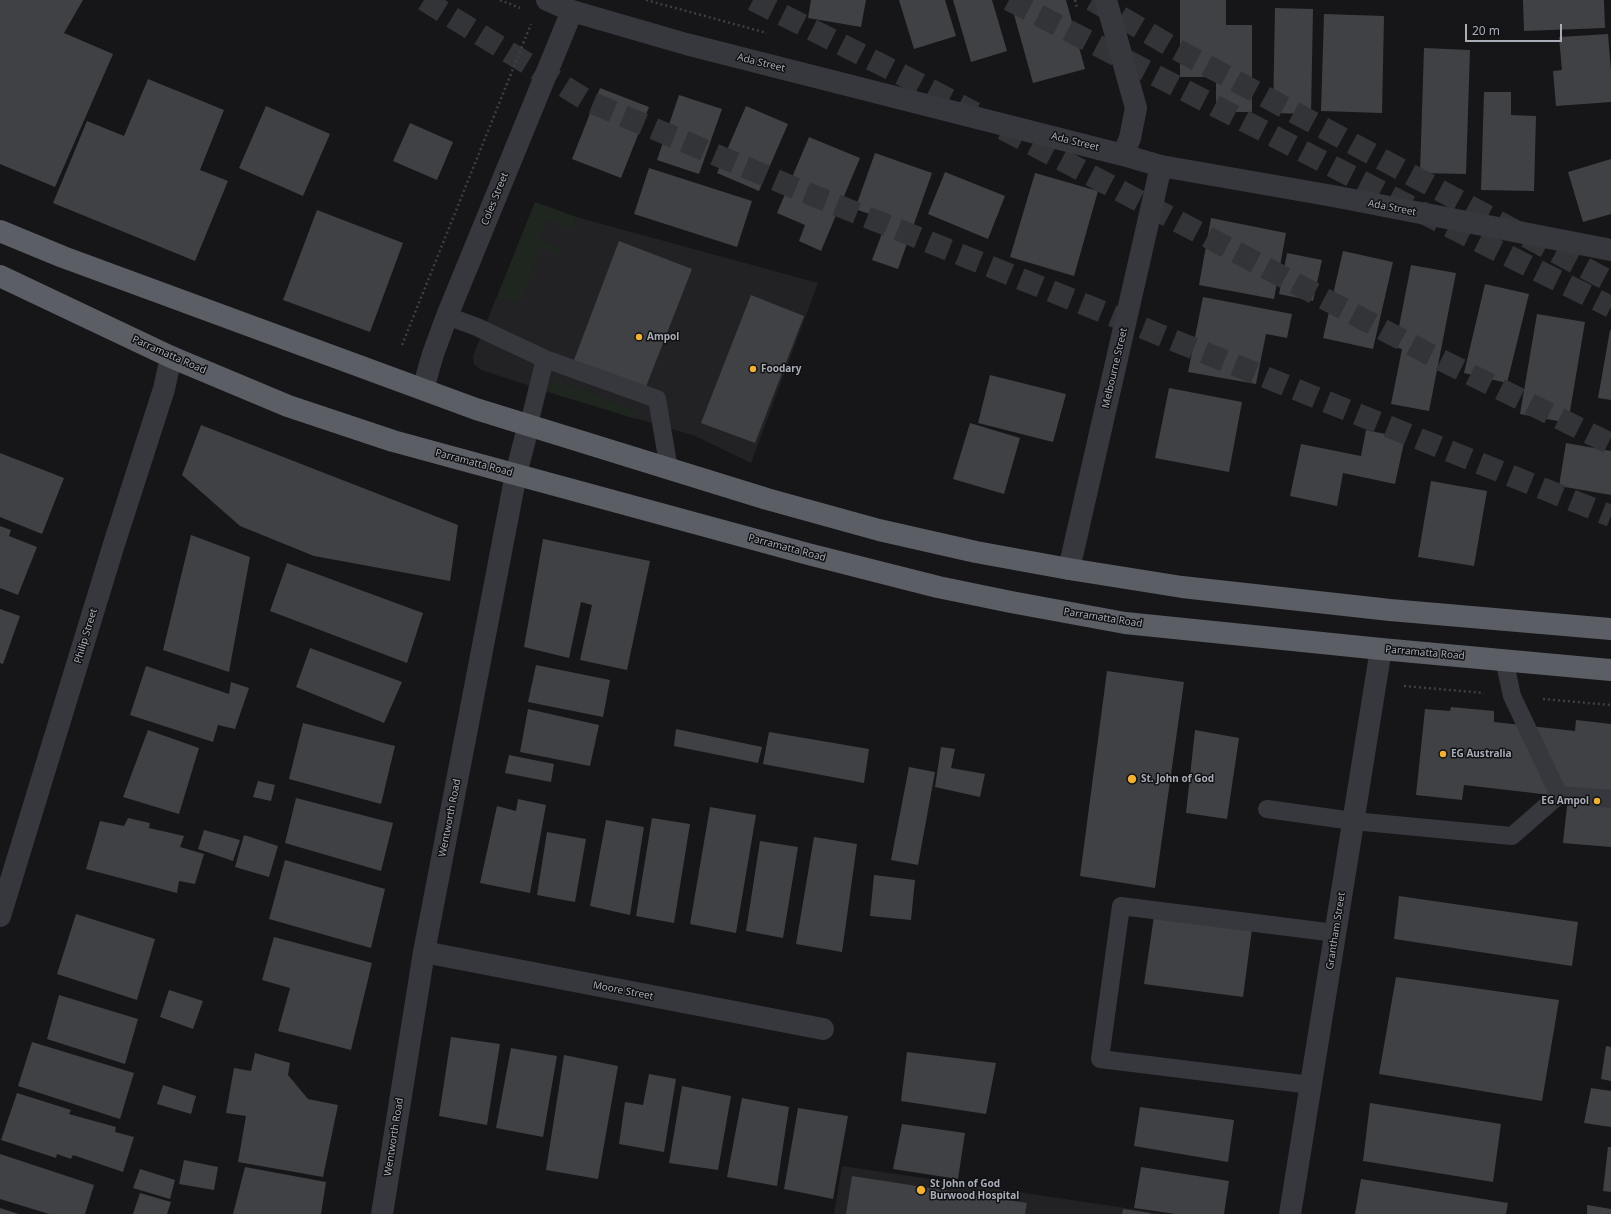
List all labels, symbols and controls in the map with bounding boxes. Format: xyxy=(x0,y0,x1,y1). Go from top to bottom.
scale bar xyxy=(1467,16,1564,42)
text: 20 m xyxy=(1472,22,1500,39)
street label: Ada Street xyxy=(736,51,786,75)
street label: Ada Street xyxy=(1050,130,1100,154)
street label: Coles Street xyxy=(479,171,511,227)
street label: Ada Street xyxy=(1367,197,1417,219)
street label: Melbourne Street xyxy=(1100,327,1130,409)
place label: Ampol xyxy=(647,331,679,343)
marker: Ampol xyxy=(634,332,644,342)
street label: Parramatta Road xyxy=(130,333,208,377)
place label: Foodary xyxy=(761,363,801,375)
marker: Foodary xyxy=(748,364,758,374)
street label: Parramatta Road xyxy=(434,447,514,479)
street label: Parramatta Road xyxy=(747,532,827,564)
street label: Parramatta Road xyxy=(1063,606,1143,630)
street label: Philip Street xyxy=(72,607,100,665)
street label: Parramatta Road xyxy=(1385,644,1465,662)
place label: EG Australia xyxy=(1451,748,1511,760)
marker: EG Australia xyxy=(1438,749,1448,759)
marker: St. John of God xyxy=(1126,773,1138,785)
place label: St. John of God xyxy=(1141,773,1214,785)
street label: Wentworth Road xyxy=(437,778,463,858)
place label: EG Ampol xyxy=(1541,795,1589,807)
marker: EG Ampol xyxy=(1592,796,1602,806)
street label: Grantham Street xyxy=(1324,891,1348,971)
street label: Moore Street xyxy=(592,979,654,1003)
street label: Wentworth Road xyxy=(382,1097,406,1177)
place label: St John of God Burwood Hospital xyxy=(930,1178,1019,1202)
marker: St John of God Burwood Hospital xyxy=(915,1184,927,1196)

